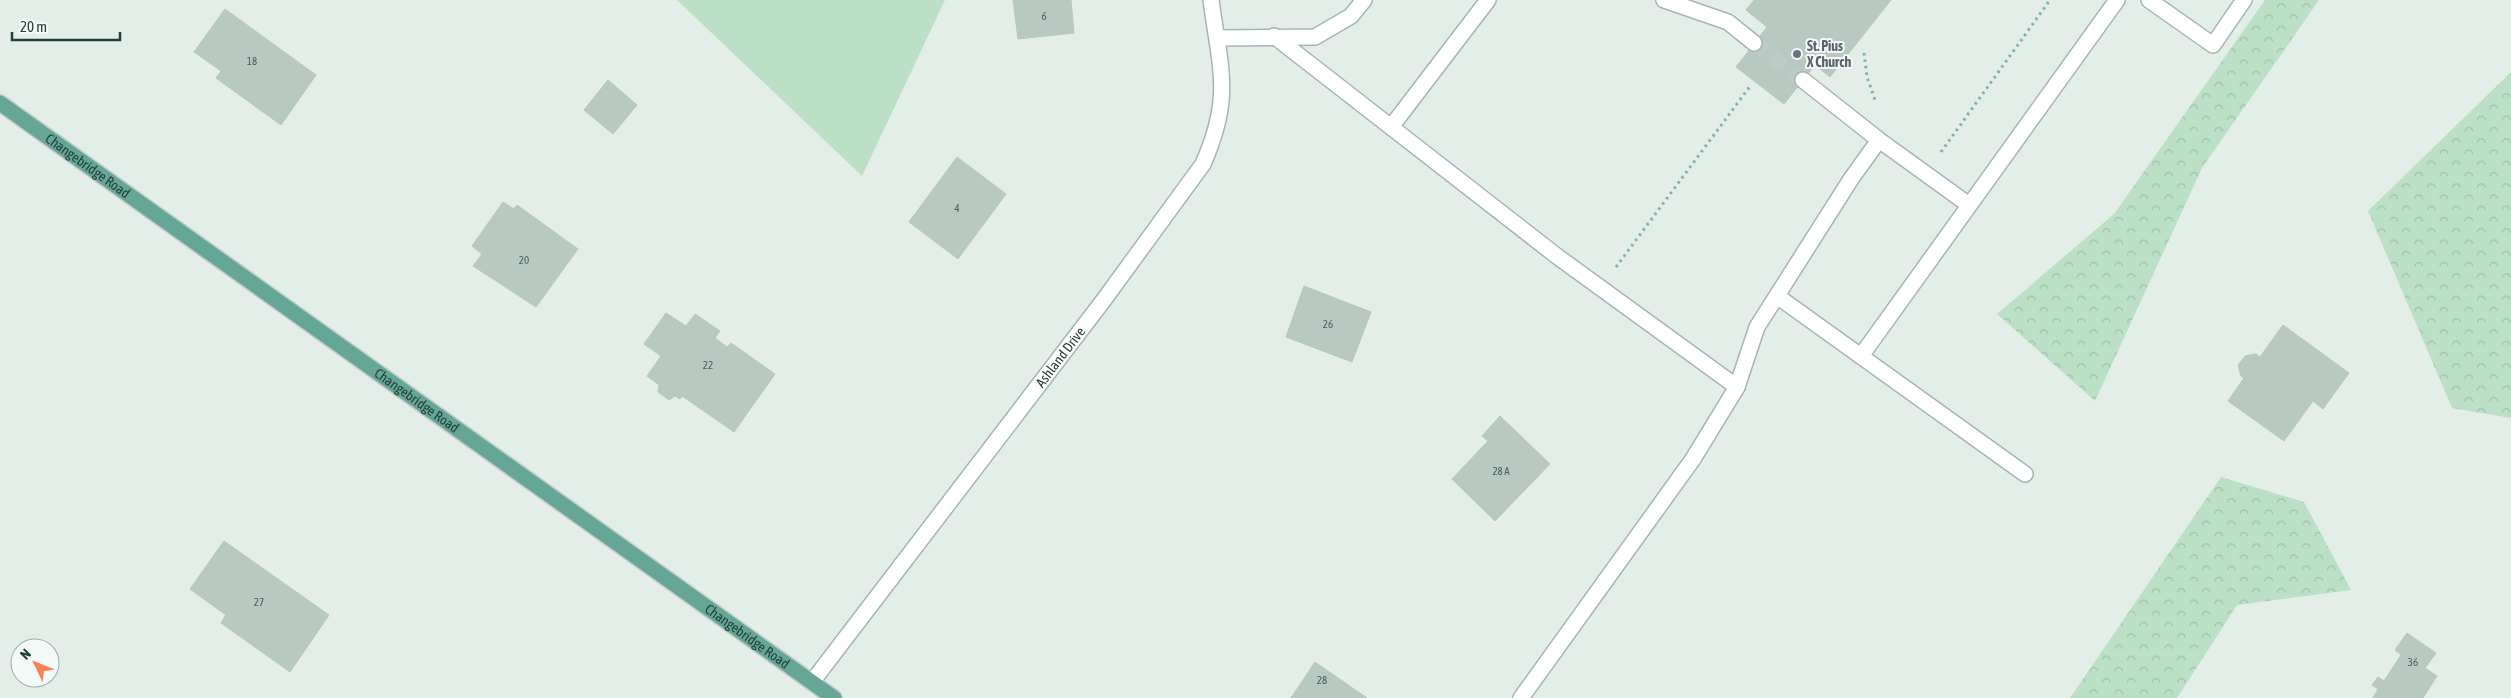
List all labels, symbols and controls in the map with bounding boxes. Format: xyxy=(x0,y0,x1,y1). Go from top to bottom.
scale bar xyxy=(12,10,120,42)
house number: 6 xyxy=(1041,10,1047,22)
text: 20 m xyxy=(20,18,47,35)
place label: St. Pius X Church xyxy=(1806,38,1851,70)
marker: St. Pius X Church xyxy=(1791,48,1803,60)
house number: 18 xyxy=(247,55,257,67)
street label: Changebridge Road xyxy=(43,130,133,201)
house number: 4 xyxy=(954,202,960,214)
house number: 20 xyxy=(519,254,529,266)
house number: 26 xyxy=(1323,318,1333,330)
street label: Ashland Drive xyxy=(1032,324,1088,390)
house number: 22 xyxy=(703,359,713,371)
street label: Changebridge Road xyxy=(371,365,462,436)
house number: 28 A xyxy=(1492,465,1510,477)
house number: 27 xyxy=(254,596,264,608)
street label: Changebridge Road xyxy=(702,601,793,672)
north arrow xyxy=(10,638,60,688)
text: N xyxy=(17,646,34,663)
house number: 36 xyxy=(2408,656,2418,668)
house number: 28 xyxy=(1317,674,1327,686)

